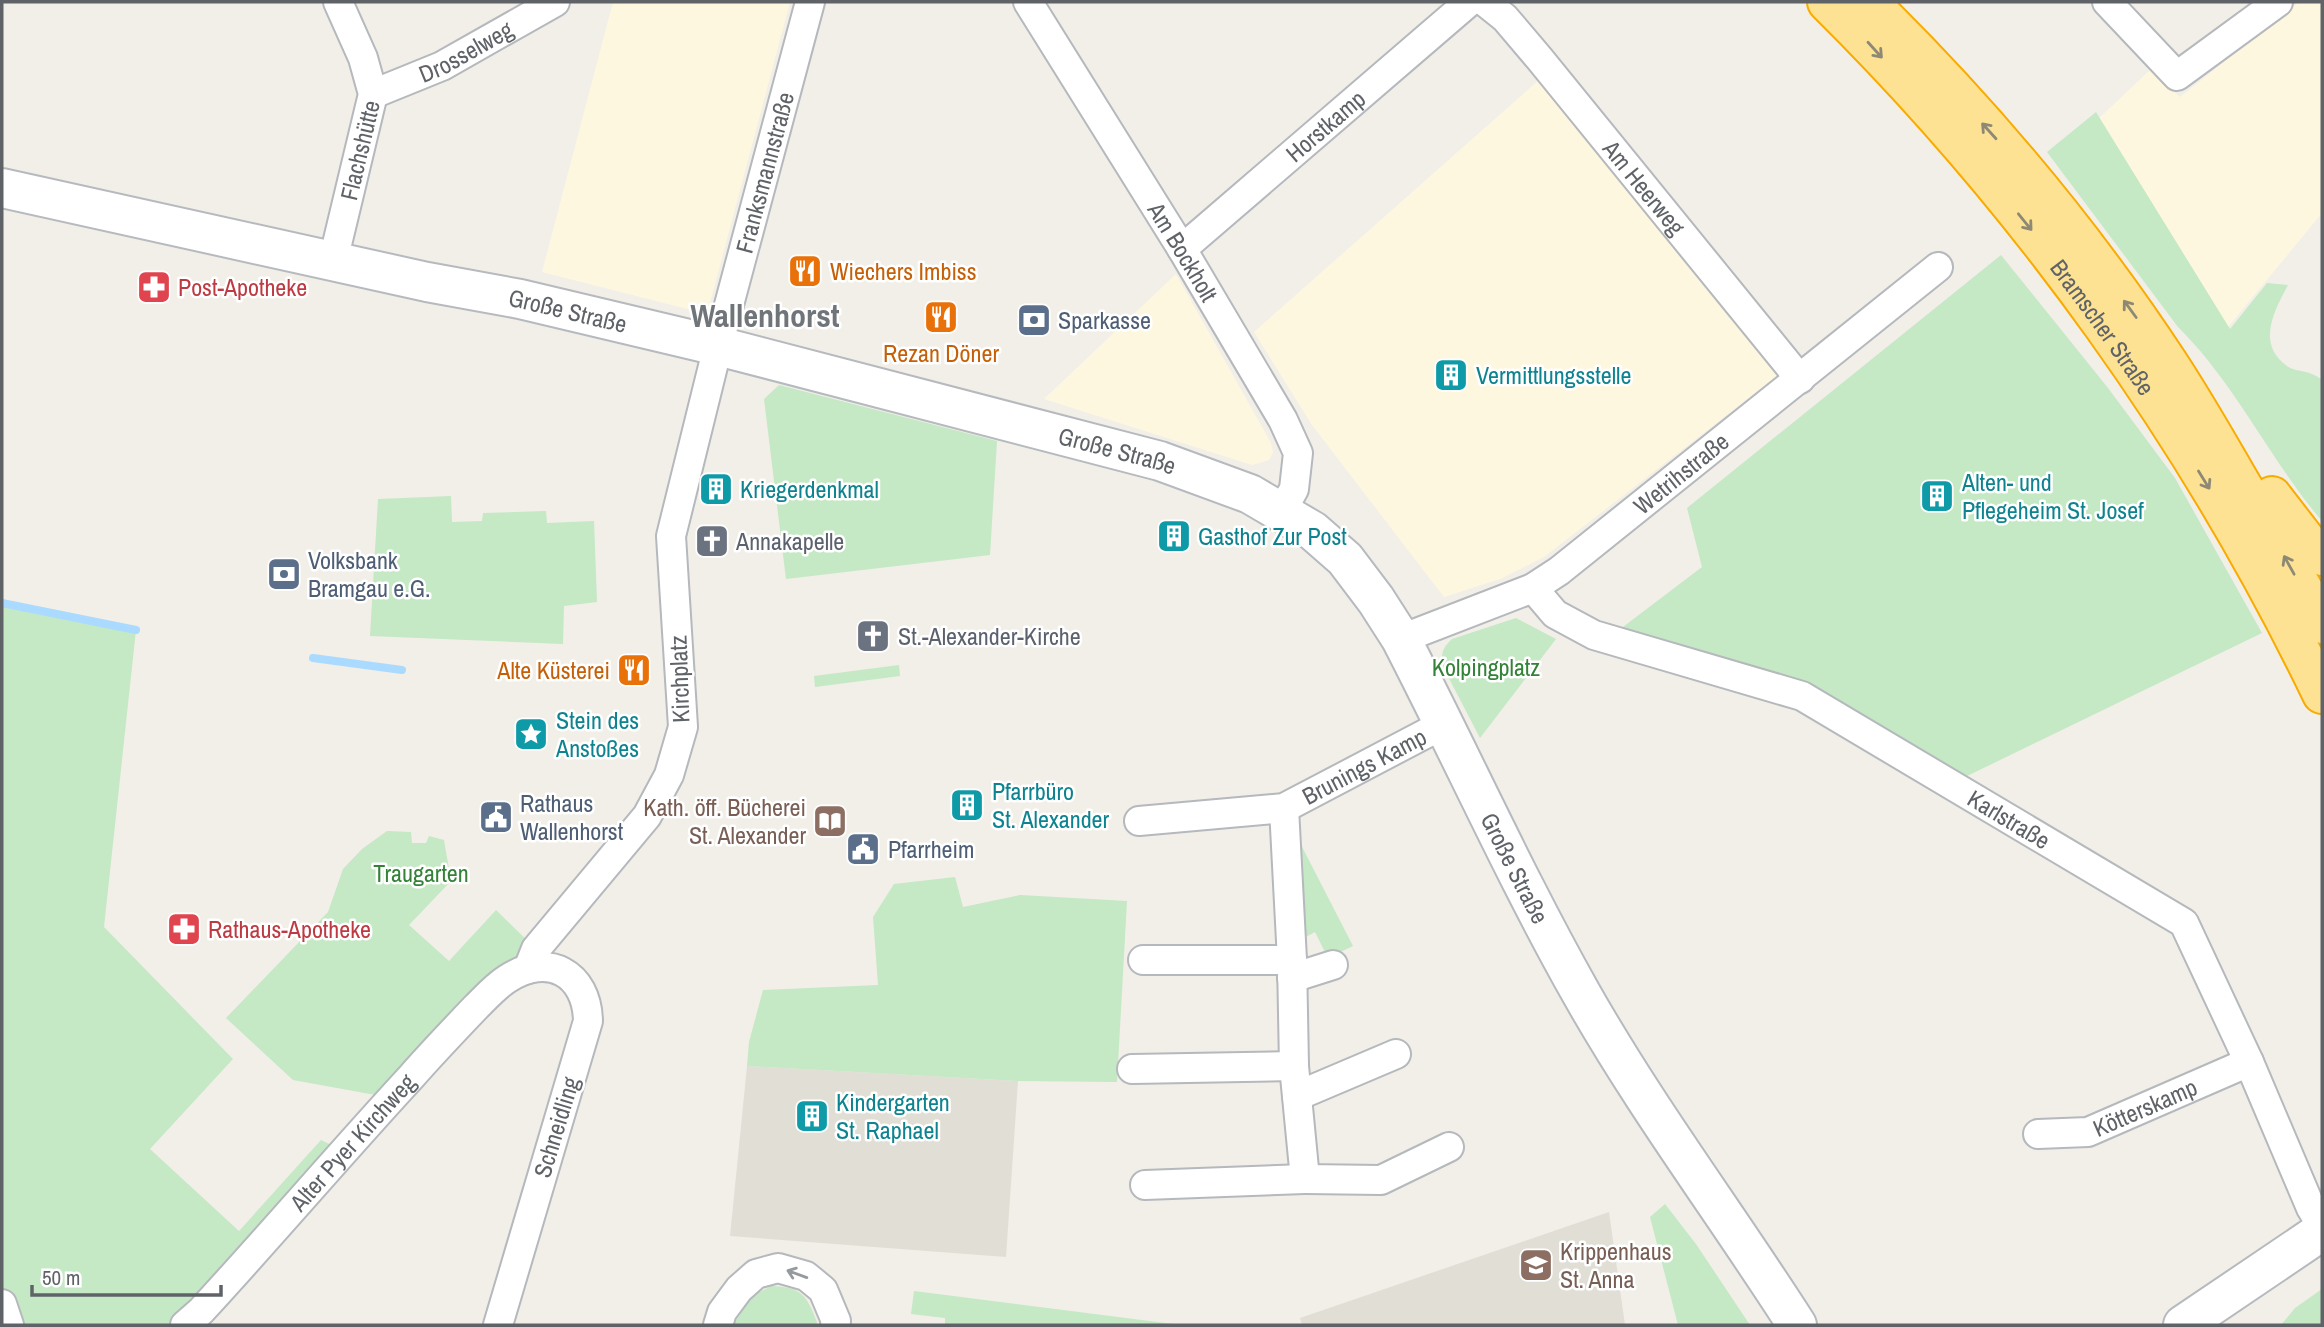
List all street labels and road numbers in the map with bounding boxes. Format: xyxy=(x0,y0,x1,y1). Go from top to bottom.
street label: Drosselweg xyxy=(414,13,519,90)
street label: Horstkamp xyxy=(1279,83,1372,169)
street label: Franksmannstraße xyxy=(728,89,801,256)
street label: Flachshütte xyxy=(332,97,387,203)
street label: Am Heerweg xyxy=(1595,132,1693,242)
street label: Am Bockholt xyxy=(1140,195,1226,308)
street label: Bramscher Straße xyxy=(2043,253,2162,401)
street label: Große Straße xyxy=(506,281,630,340)
street label: Große Straße xyxy=(1055,419,1181,482)
street label: Wetrihstraße xyxy=(1627,425,1735,521)
street label: Kirchplatz xyxy=(661,635,697,723)
street label: Brunings Kamp xyxy=(1297,720,1432,812)
street label: Karlstraße xyxy=(1962,782,2056,856)
street label: Große Straße xyxy=(1474,807,1556,929)
street label: Alter Pyer Kirchweg xyxy=(282,1067,422,1218)
street label: Kötterskamp xyxy=(2088,1071,2202,1144)
street label: Schneidling xyxy=(526,1073,587,1181)

